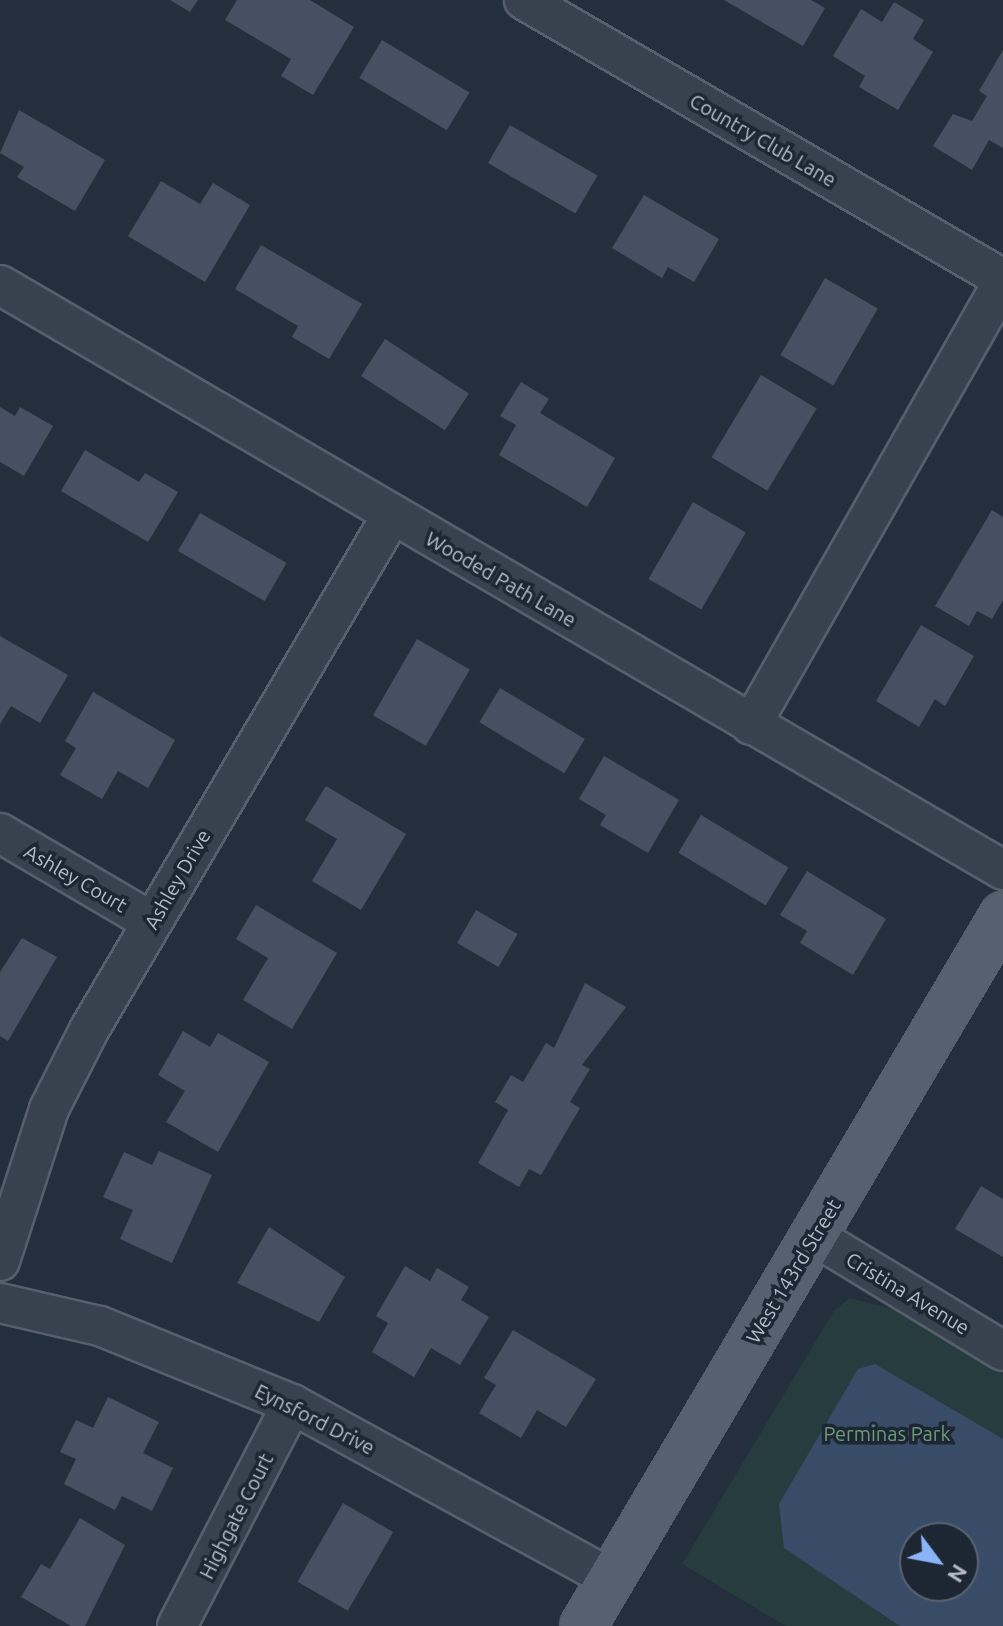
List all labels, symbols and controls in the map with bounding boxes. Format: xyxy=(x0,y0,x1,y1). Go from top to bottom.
street label: Country Club Lane xyxy=(686,88,840,192)
street label: Wooded Path Lane xyxy=(422,526,580,632)
street label: Ashley Drive xyxy=(139,825,215,933)
street label: Ashley Court xyxy=(20,839,132,917)
street label: West 143rd Street xyxy=(741,1195,845,1347)
street label: Cristina Avenue xyxy=(842,1247,974,1339)
street label: Eynsford Drive xyxy=(251,1379,379,1459)
park label: Perminas Park xyxy=(824,1421,950,1445)
street label: Highgate Court xyxy=(194,1449,278,1583)
north arrow xyxy=(899,1522,979,1602)
text: N xyxy=(943,1560,973,1588)

